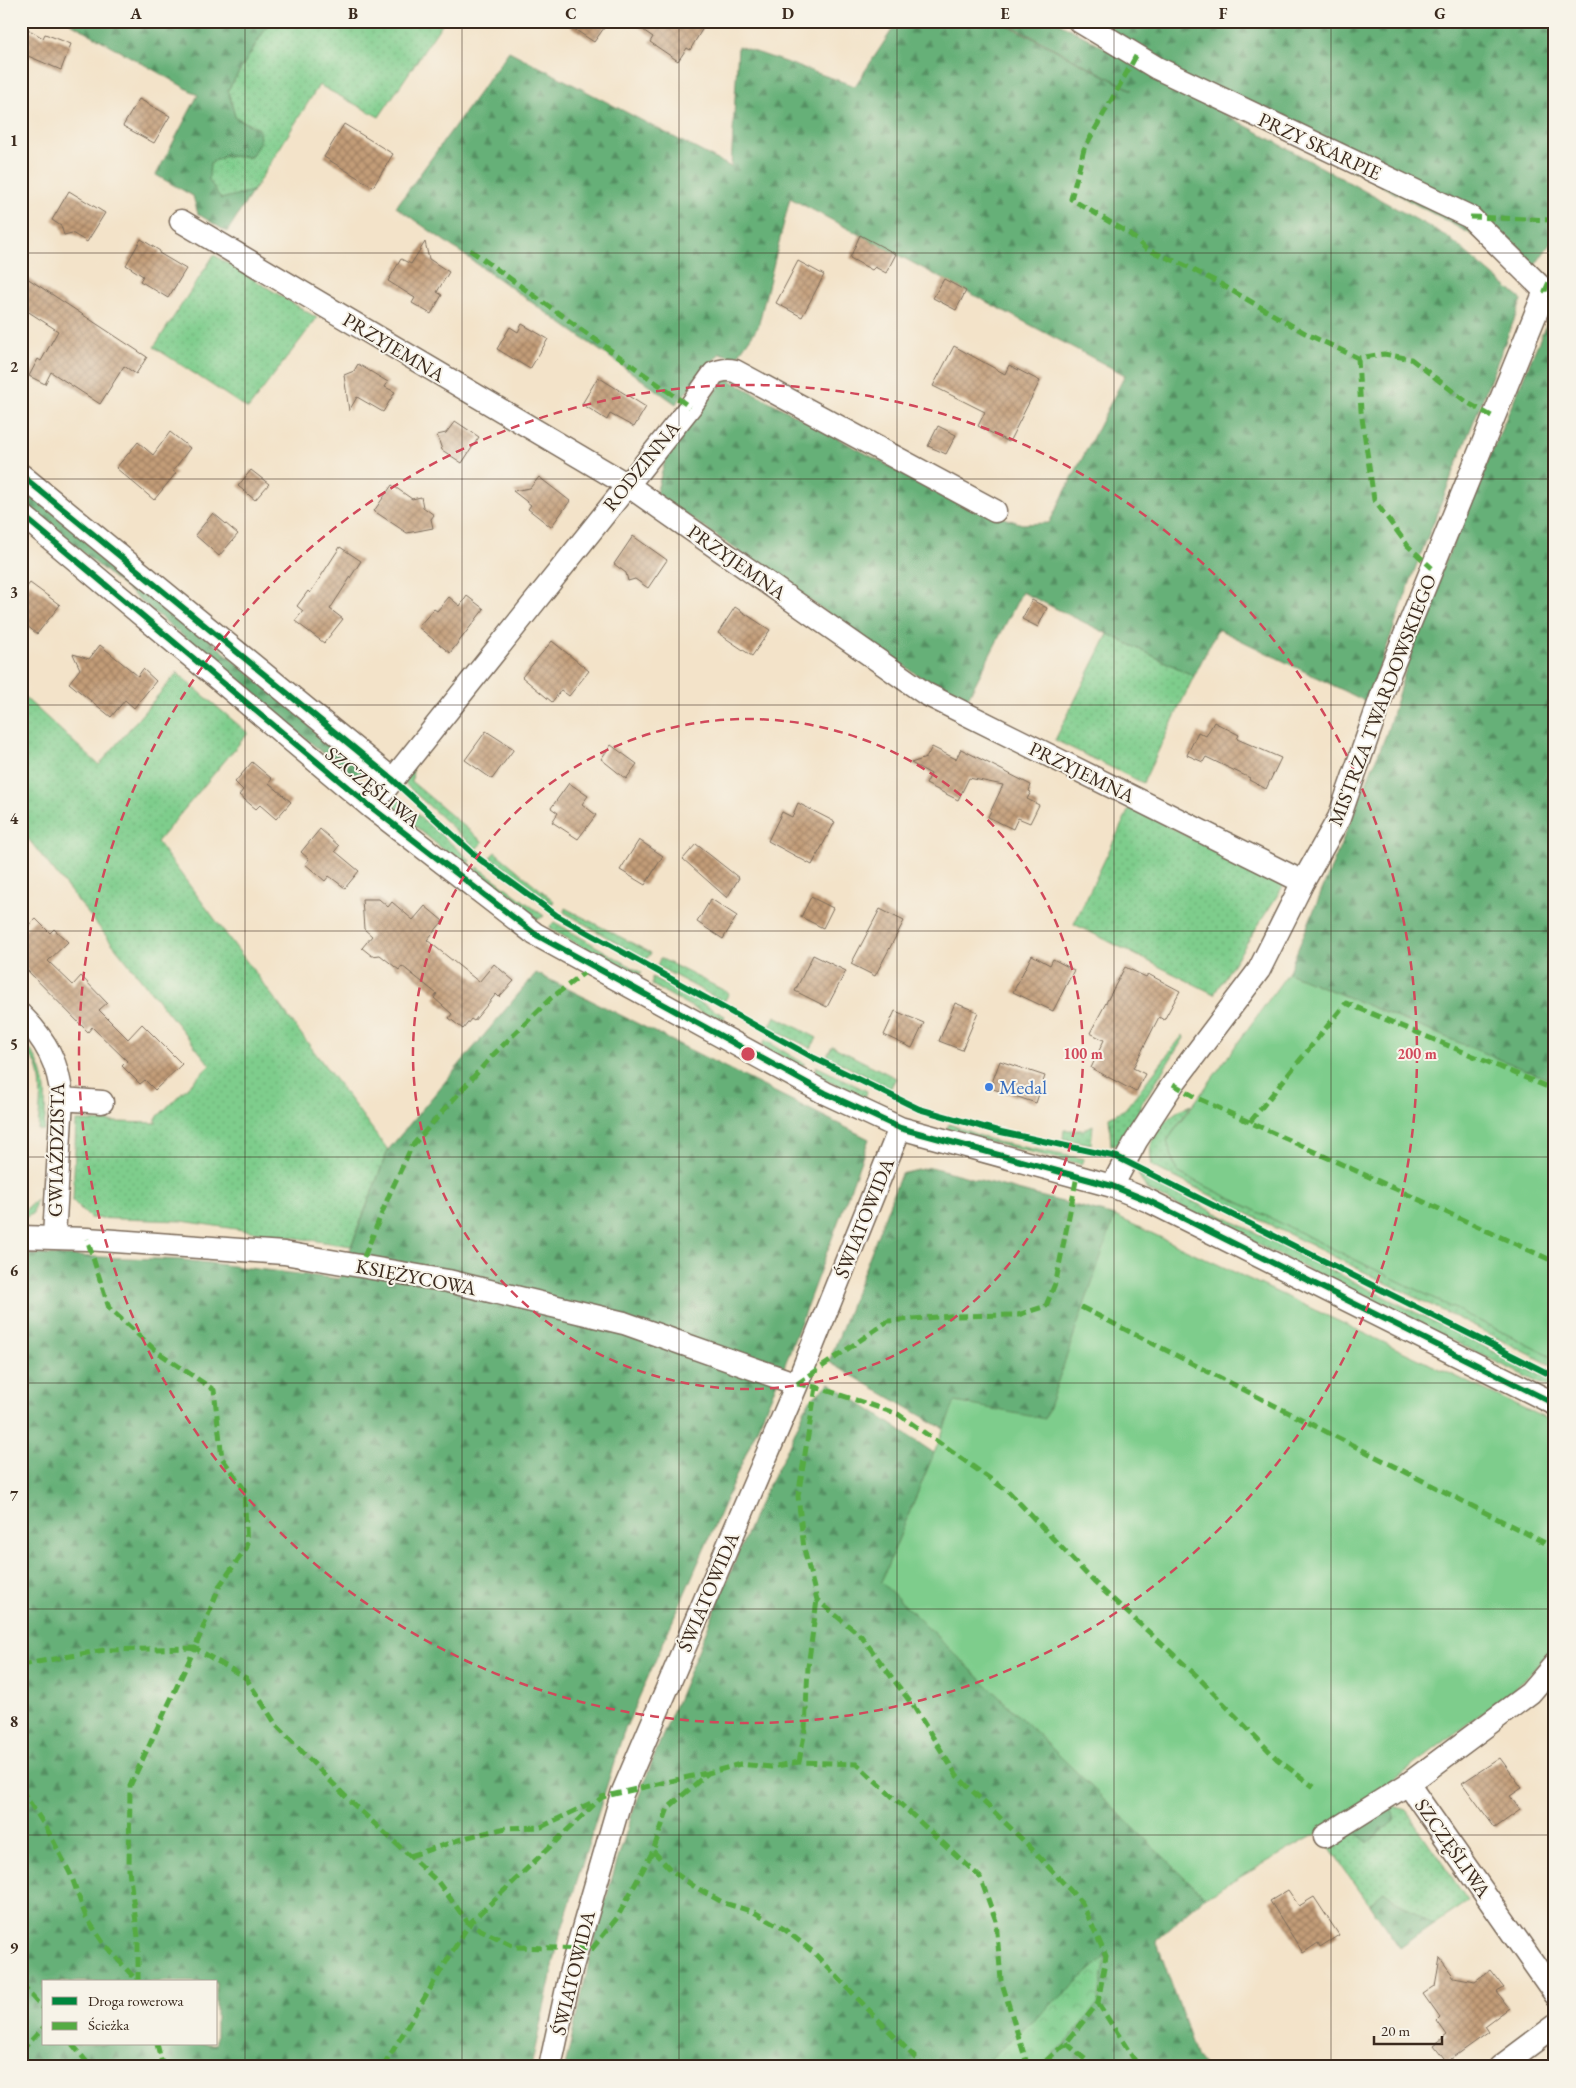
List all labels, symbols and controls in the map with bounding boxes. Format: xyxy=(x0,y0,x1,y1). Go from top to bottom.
text: A xyxy=(129,3,142,24)
text: B xyxy=(348,3,358,24)
text: C xyxy=(565,3,577,24)
text: D xyxy=(782,3,794,24)
text: E xyxy=(1000,3,1010,24)
text: F xyxy=(1219,3,1228,24)
text: G xyxy=(1434,3,1446,24)
street label: PRZY SKARPIE xyxy=(1254,106,1386,186)
text: 1 xyxy=(10,130,18,151)
street label: PRZYJEMNA xyxy=(338,306,450,388)
text: 2 xyxy=(10,356,19,377)
street label: RODZINNA xyxy=(597,415,685,517)
street label: PRZYJEMNA xyxy=(683,518,792,606)
street label: MISTRZA TWARDOWSKIEGO xyxy=(1322,570,1442,830)
text: 3 xyxy=(10,582,18,603)
street label: PRZYJEMNA xyxy=(1025,735,1139,809)
street label: SZCZĘŚLIWA xyxy=(320,740,426,834)
text: 4 xyxy=(10,808,19,829)
text: 5 xyxy=(10,1034,18,1055)
text: 100 m xyxy=(1063,1044,1103,1063)
text: 200 m xyxy=(1397,1044,1437,1063)
centre of rings xyxy=(739,1045,757,1063)
place label: Medal xyxy=(999,1074,1047,1100)
marker: Medal xyxy=(983,1081,995,1093)
street label: GWIAŹDZISTA xyxy=(42,1082,70,1217)
street label: ŚWIATOWIDA xyxy=(828,1154,900,1282)
street label: KSIĘŻYCOWA xyxy=(354,1253,478,1301)
text: 6 xyxy=(10,1260,19,1281)
text: 7 xyxy=(10,1485,19,1506)
street label: ŚWIATOWIDA xyxy=(671,1528,745,1656)
text: 8 xyxy=(10,1711,18,1732)
street label: SZCZĘŚLIWA xyxy=(1409,1793,1497,1903)
street label: ŚWIATOWIDA xyxy=(545,1908,601,2038)
text: 9 xyxy=(10,1937,19,1958)
legend xyxy=(42,1980,218,2046)
text: Droga rowerowa xyxy=(88,1991,183,2010)
scale bar xyxy=(1374,2013,1441,2045)
text: Ścieżka xyxy=(88,2015,129,2034)
text: 20 m xyxy=(1381,2021,1410,2040)

